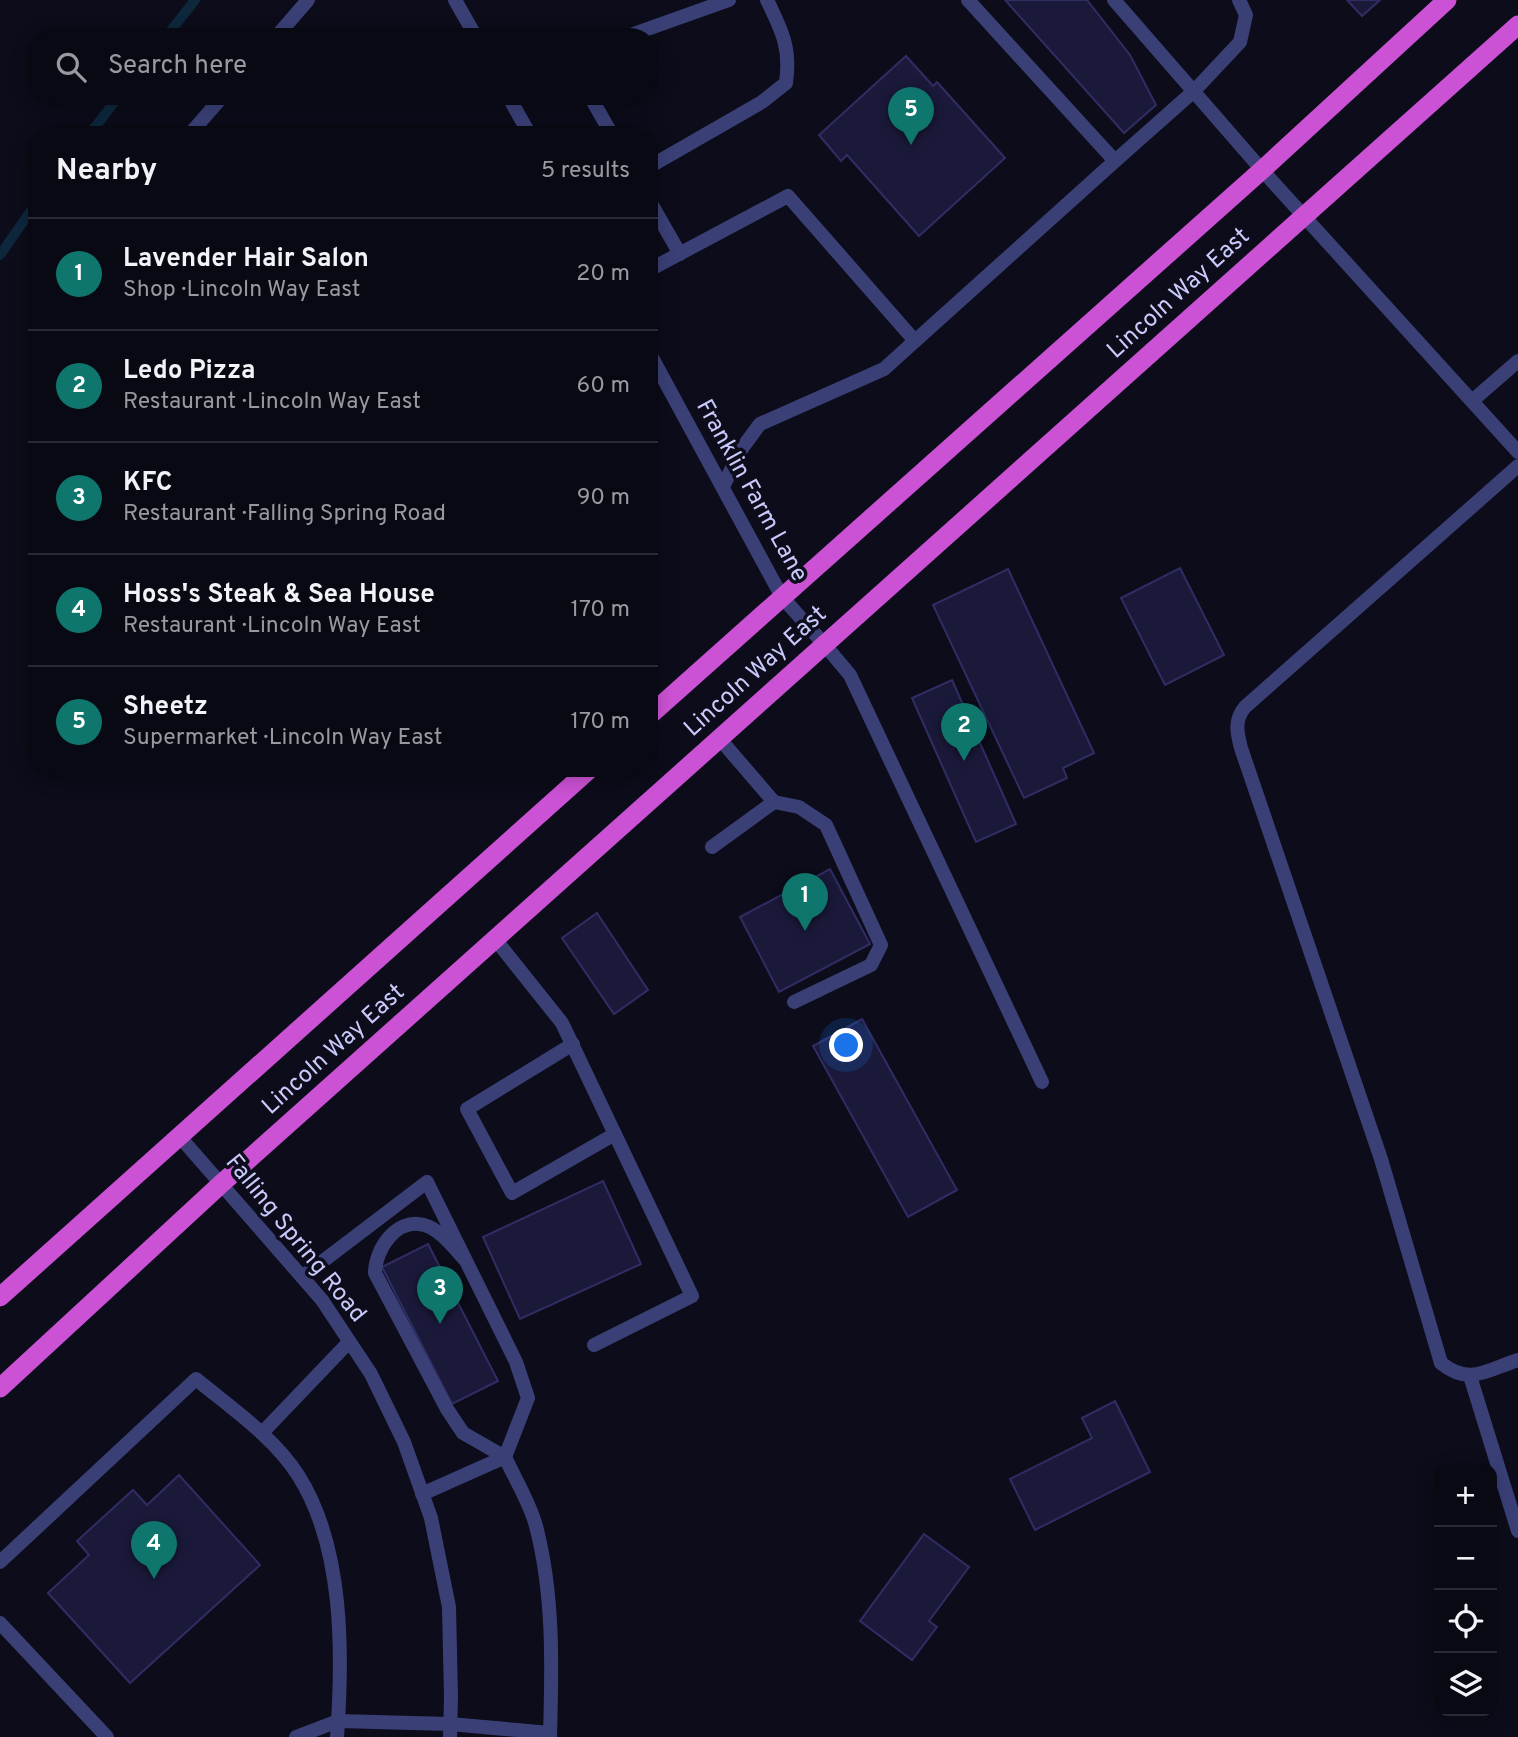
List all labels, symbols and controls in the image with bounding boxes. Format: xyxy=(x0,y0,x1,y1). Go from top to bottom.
search box xyxy=(28,28,658,105)
icon: search xyxy=(52,48,90,86)
text: Search here xyxy=(108,50,247,83)
pin: 5 xyxy=(888,87,934,145)
text: Nearby xyxy=(56,153,157,190)
text: 5 results xyxy=(541,157,630,186)
street label: Lincoln Way East xyxy=(1102,222,1256,366)
text: Lavender Hair Salon xyxy=(123,243,369,276)
text: 1 xyxy=(74,260,84,289)
text: 20 m xyxy=(576,260,630,289)
text: Shop · Lincoln Way East xyxy=(123,276,360,305)
text: Ledo Pizza xyxy=(123,355,256,388)
text: 2 xyxy=(72,372,86,401)
text: 60 m xyxy=(577,372,630,401)
text: Restaurant · Lincoln Way East xyxy=(123,388,421,417)
street label: Franklin Farm Lane xyxy=(688,394,814,588)
text: KFC xyxy=(123,467,172,500)
text: 3 xyxy=(72,484,86,513)
text: 90 m xyxy=(577,484,630,513)
text: Restaurant · Falling Spring Road xyxy=(123,500,446,529)
text: Hoss's Steak & Sea House xyxy=(123,579,435,612)
text: 4 xyxy=(72,596,86,625)
text: 170 m xyxy=(571,596,630,625)
street label: Lincoln Way East xyxy=(679,600,833,744)
text: Restaurant · Lincoln Way East xyxy=(123,612,421,641)
text: Sheetz xyxy=(123,691,208,724)
pin: 2 xyxy=(941,703,987,761)
text: 5 xyxy=(72,708,86,737)
text: 170 m xyxy=(571,708,630,737)
text: Supermarket · Lincoln Way East xyxy=(123,724,443,753)
pin: 1 xyxy=(782,873,828,931)
street label: Lincoln Way East xyxy=(257,978,411,1122)
your location xyxy=(829,1028,863,1062)
street label: Falling Spring Road xyxy=(218,1149,372,1329)
pin: 3 xyxy=(417,1266,463,1324)
map controls xyxy=(1434,1464,1497,1716)
button: + xyxy=(1434,1464,1497,1527)
pin: 4 xyxy=(131,1521,177,1579)
button: − xyxy=(1434,1527,1497,1590)
button: locate xyxy=(1434,1590,1497,1653)
button: layers xyxy=(1434,1653,1497,1716)

